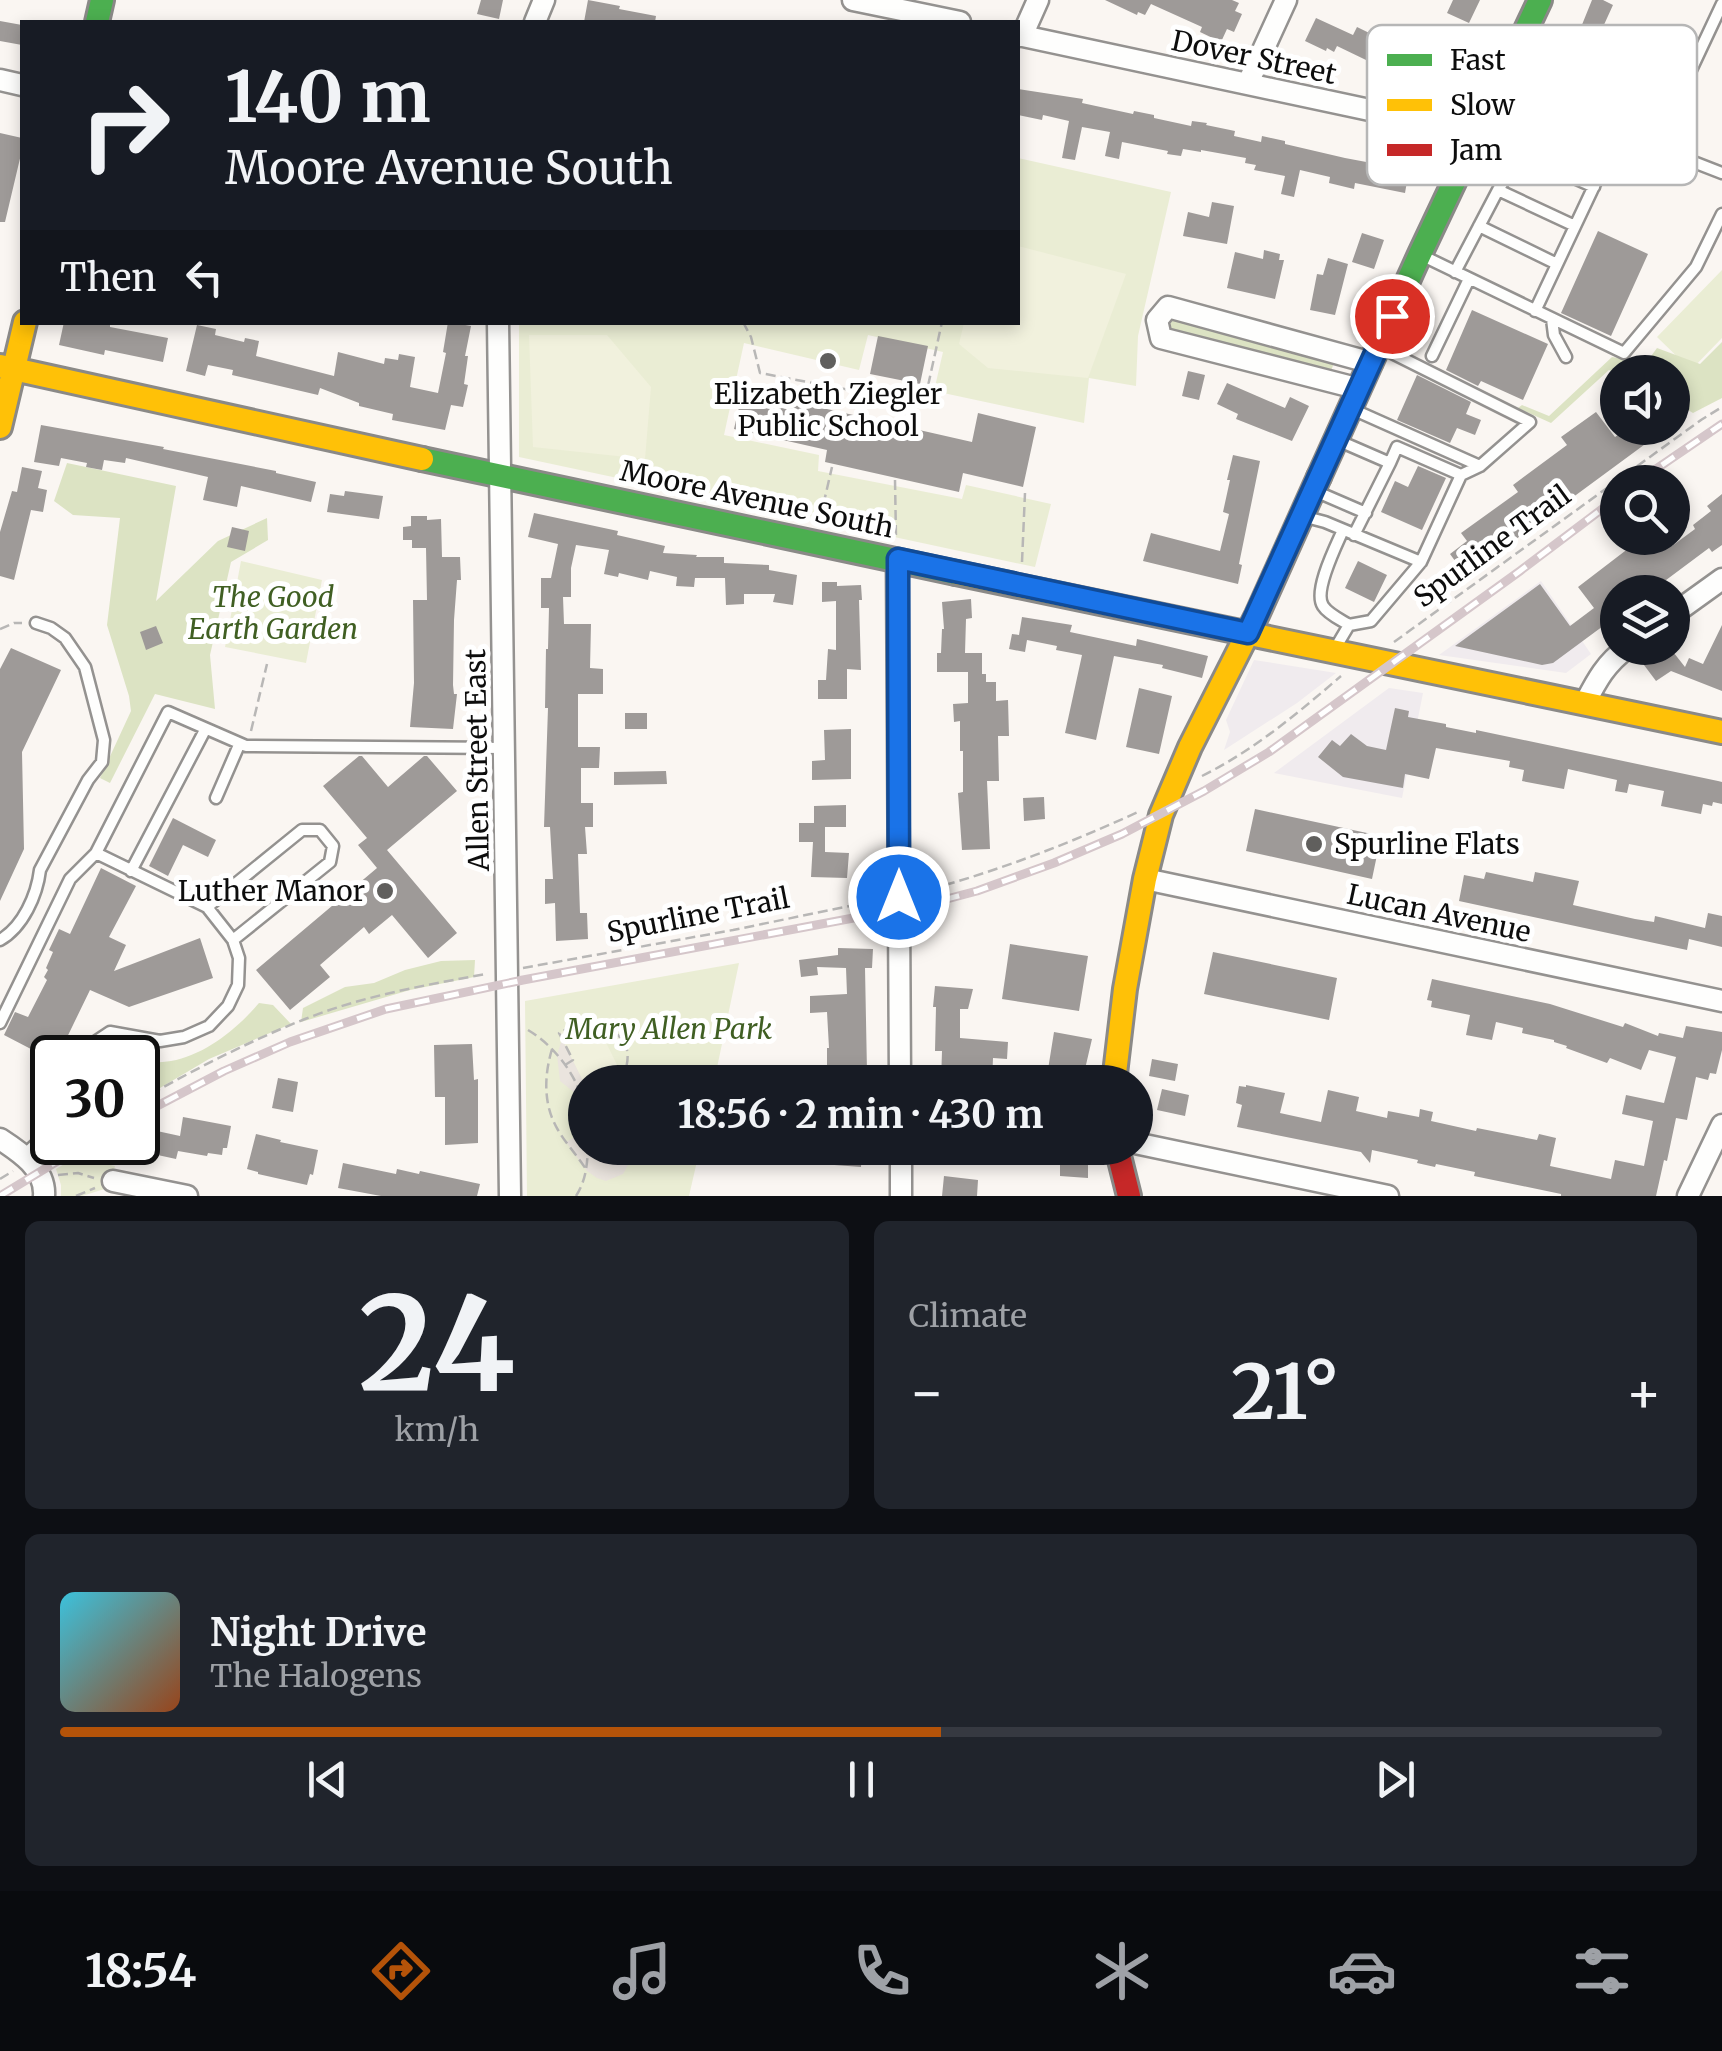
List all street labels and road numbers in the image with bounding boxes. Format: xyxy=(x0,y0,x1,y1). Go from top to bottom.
street label: Dover Street xyxy=(1168,22,1340,92)
street label: Moore Avenue South xyxy=(617,452,897,546)
street label: Spurline Trail xyxy=(1407,477,1578,615)
street label: Allen Street East xyxy=(457,648,497,873)
street label: Lucan Avenue xyxy=(1344,876,1534,950)
street label: Spurline Trail xyxy=(604,880,793,950)

